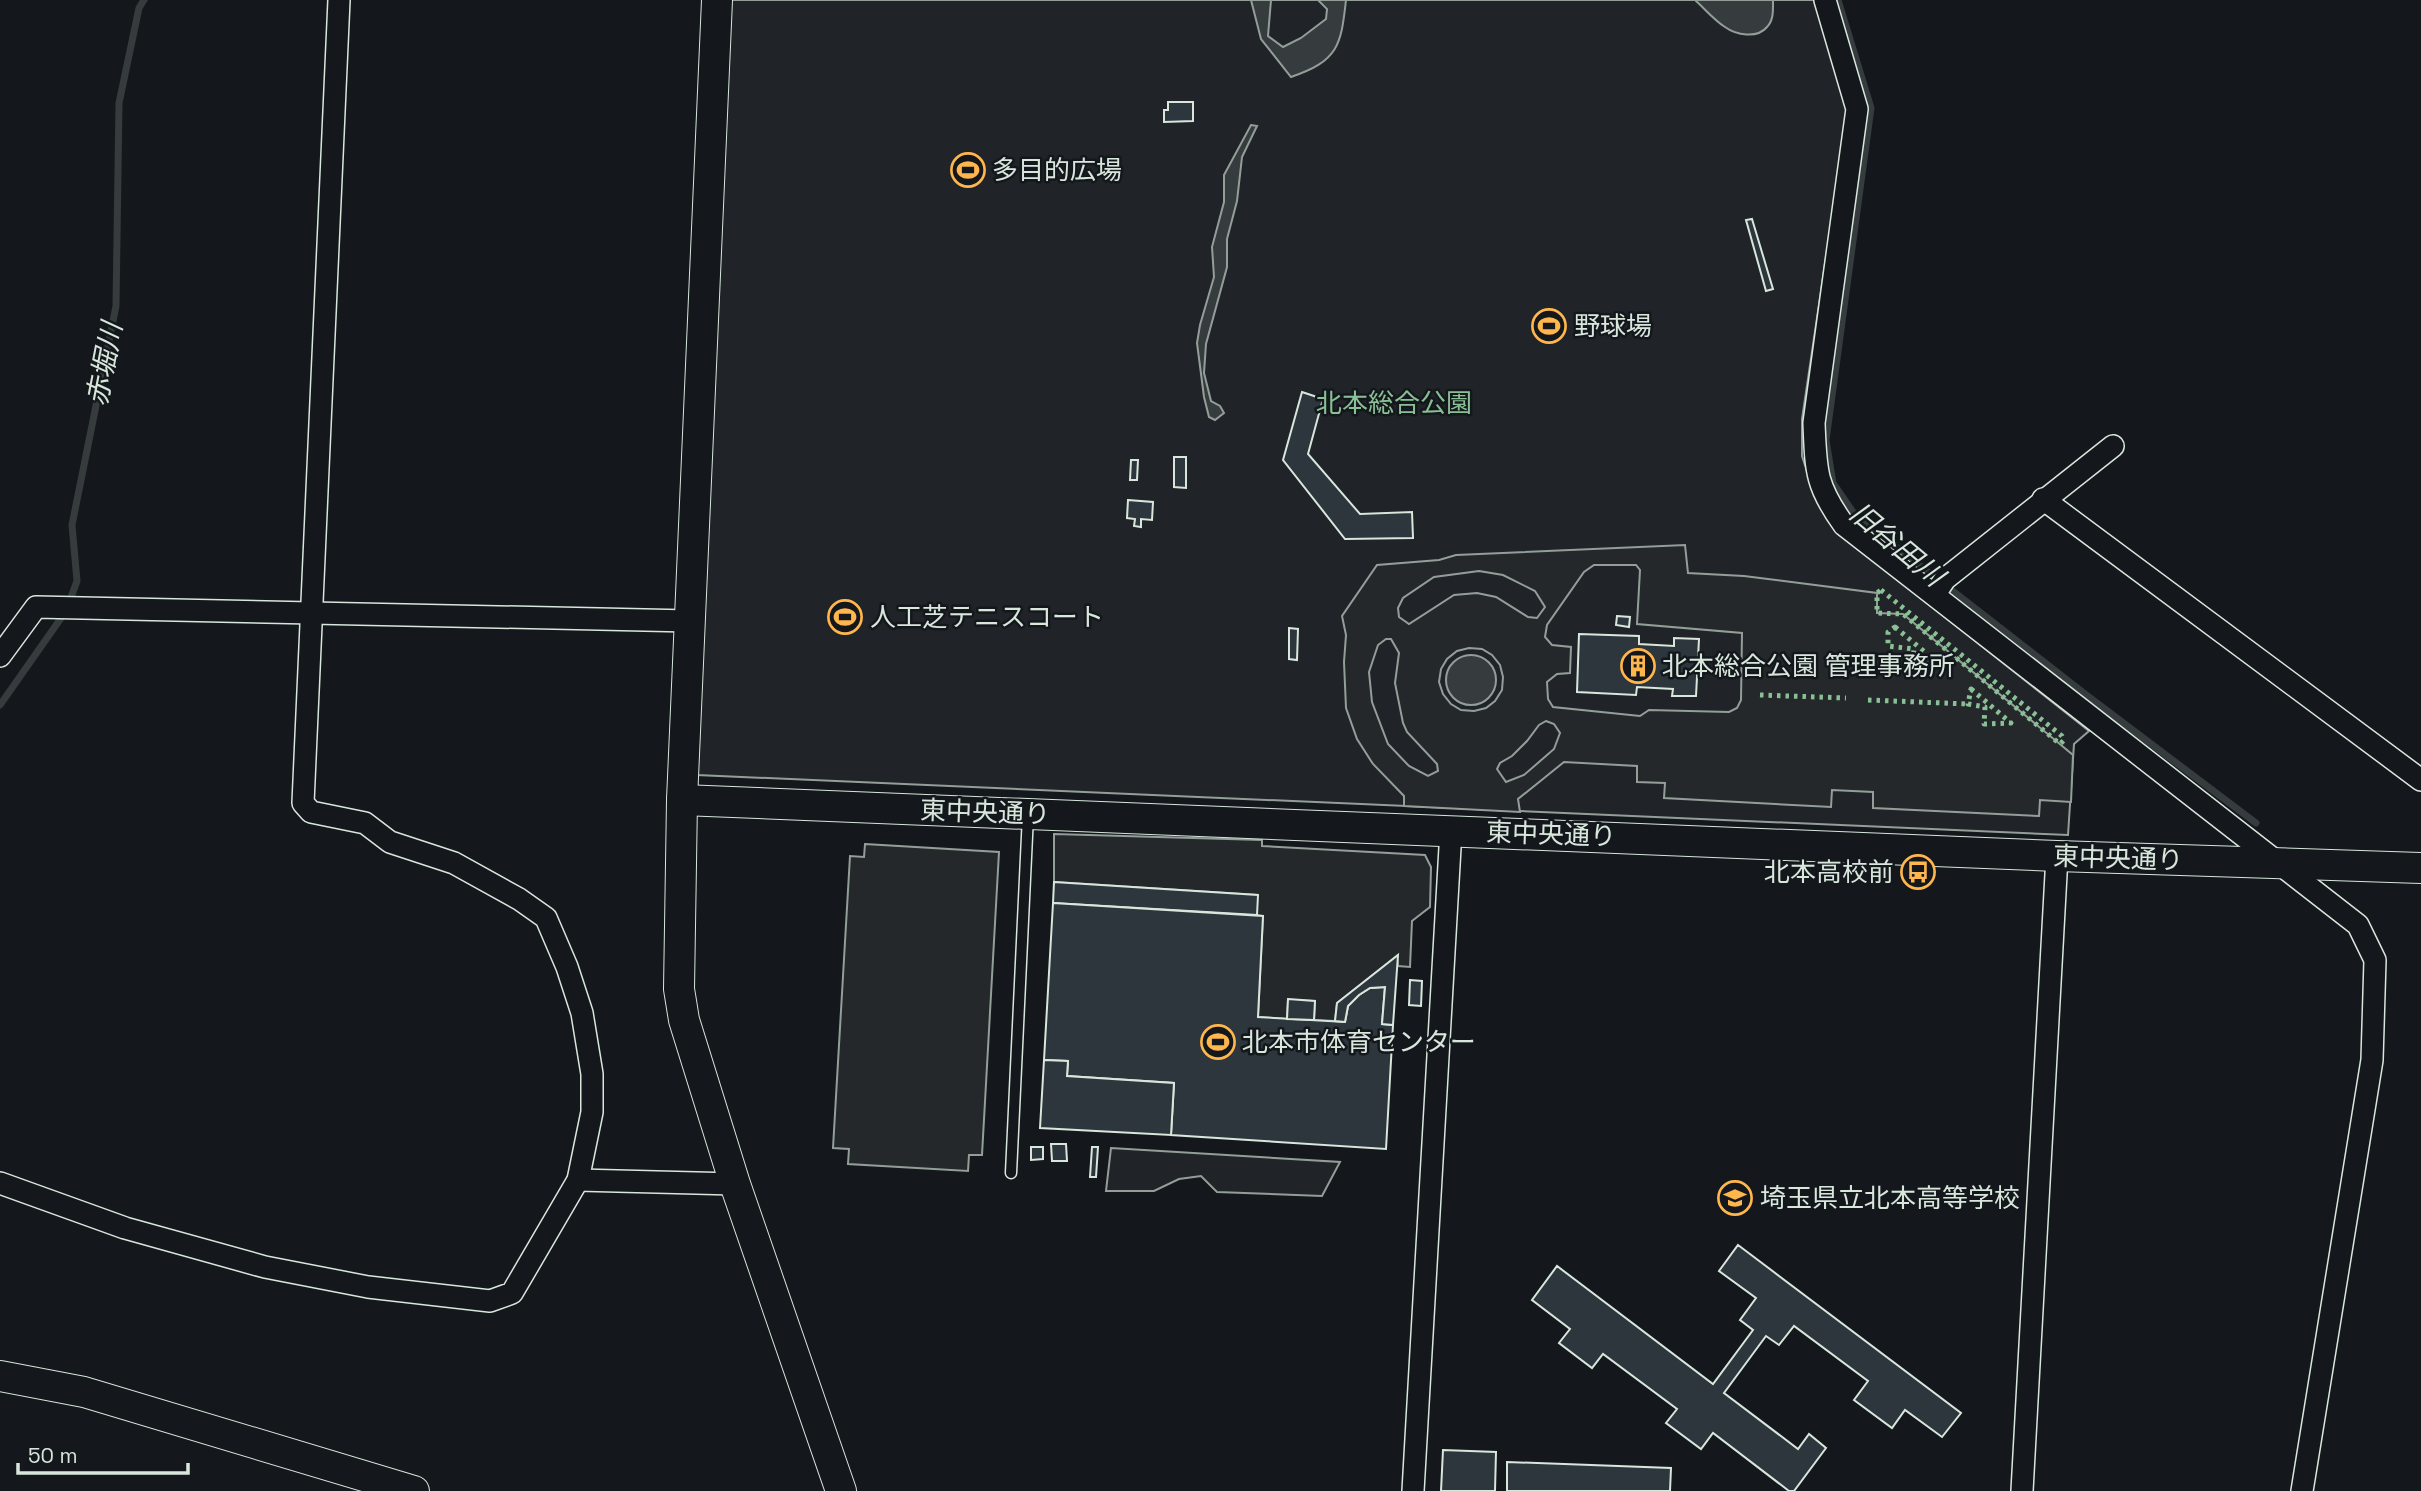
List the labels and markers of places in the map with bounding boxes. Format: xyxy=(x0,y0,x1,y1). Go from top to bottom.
sports icon: 多目的広場 xyxy=(949,151,987,189)
place label: 多目的広場 xyxy=(992,153,1122,187)
sports icon: 野球場 xyxy=(1530,307,1568,345)
place label: 野球場 xyxy=(1574,309,1652,343)
sports icon: 人工芝テニスコート xyxy=(826,598,864,636)
place label: 人工芝テニスコート xyxy=(870,600,1104,634)
building icon: 北本総合公園 管理事務所 xyxy=(1619,647,1657,685)
place label: 北本総合公園 管理事務所 xyxy=(1662,649,1955,683)
bus stop icon: 北本高校前 xyxy=(1899,853,1937,891)
place label: 北本高校前 xyxy=(1764,855,1894,889)
sports icon: 北本市体育センター xyxy=(1199,1023,1237,1061)
place label: 北本市体育センター xyxy=(1242,1025,1476,1059)
school or university icon: 埼玉県立北本高等学校 xyxy=(1716,1179,1754,1217)
place label: 埼玉県立北本高等学校 xyxy=(1760,1181,2020,1215)

